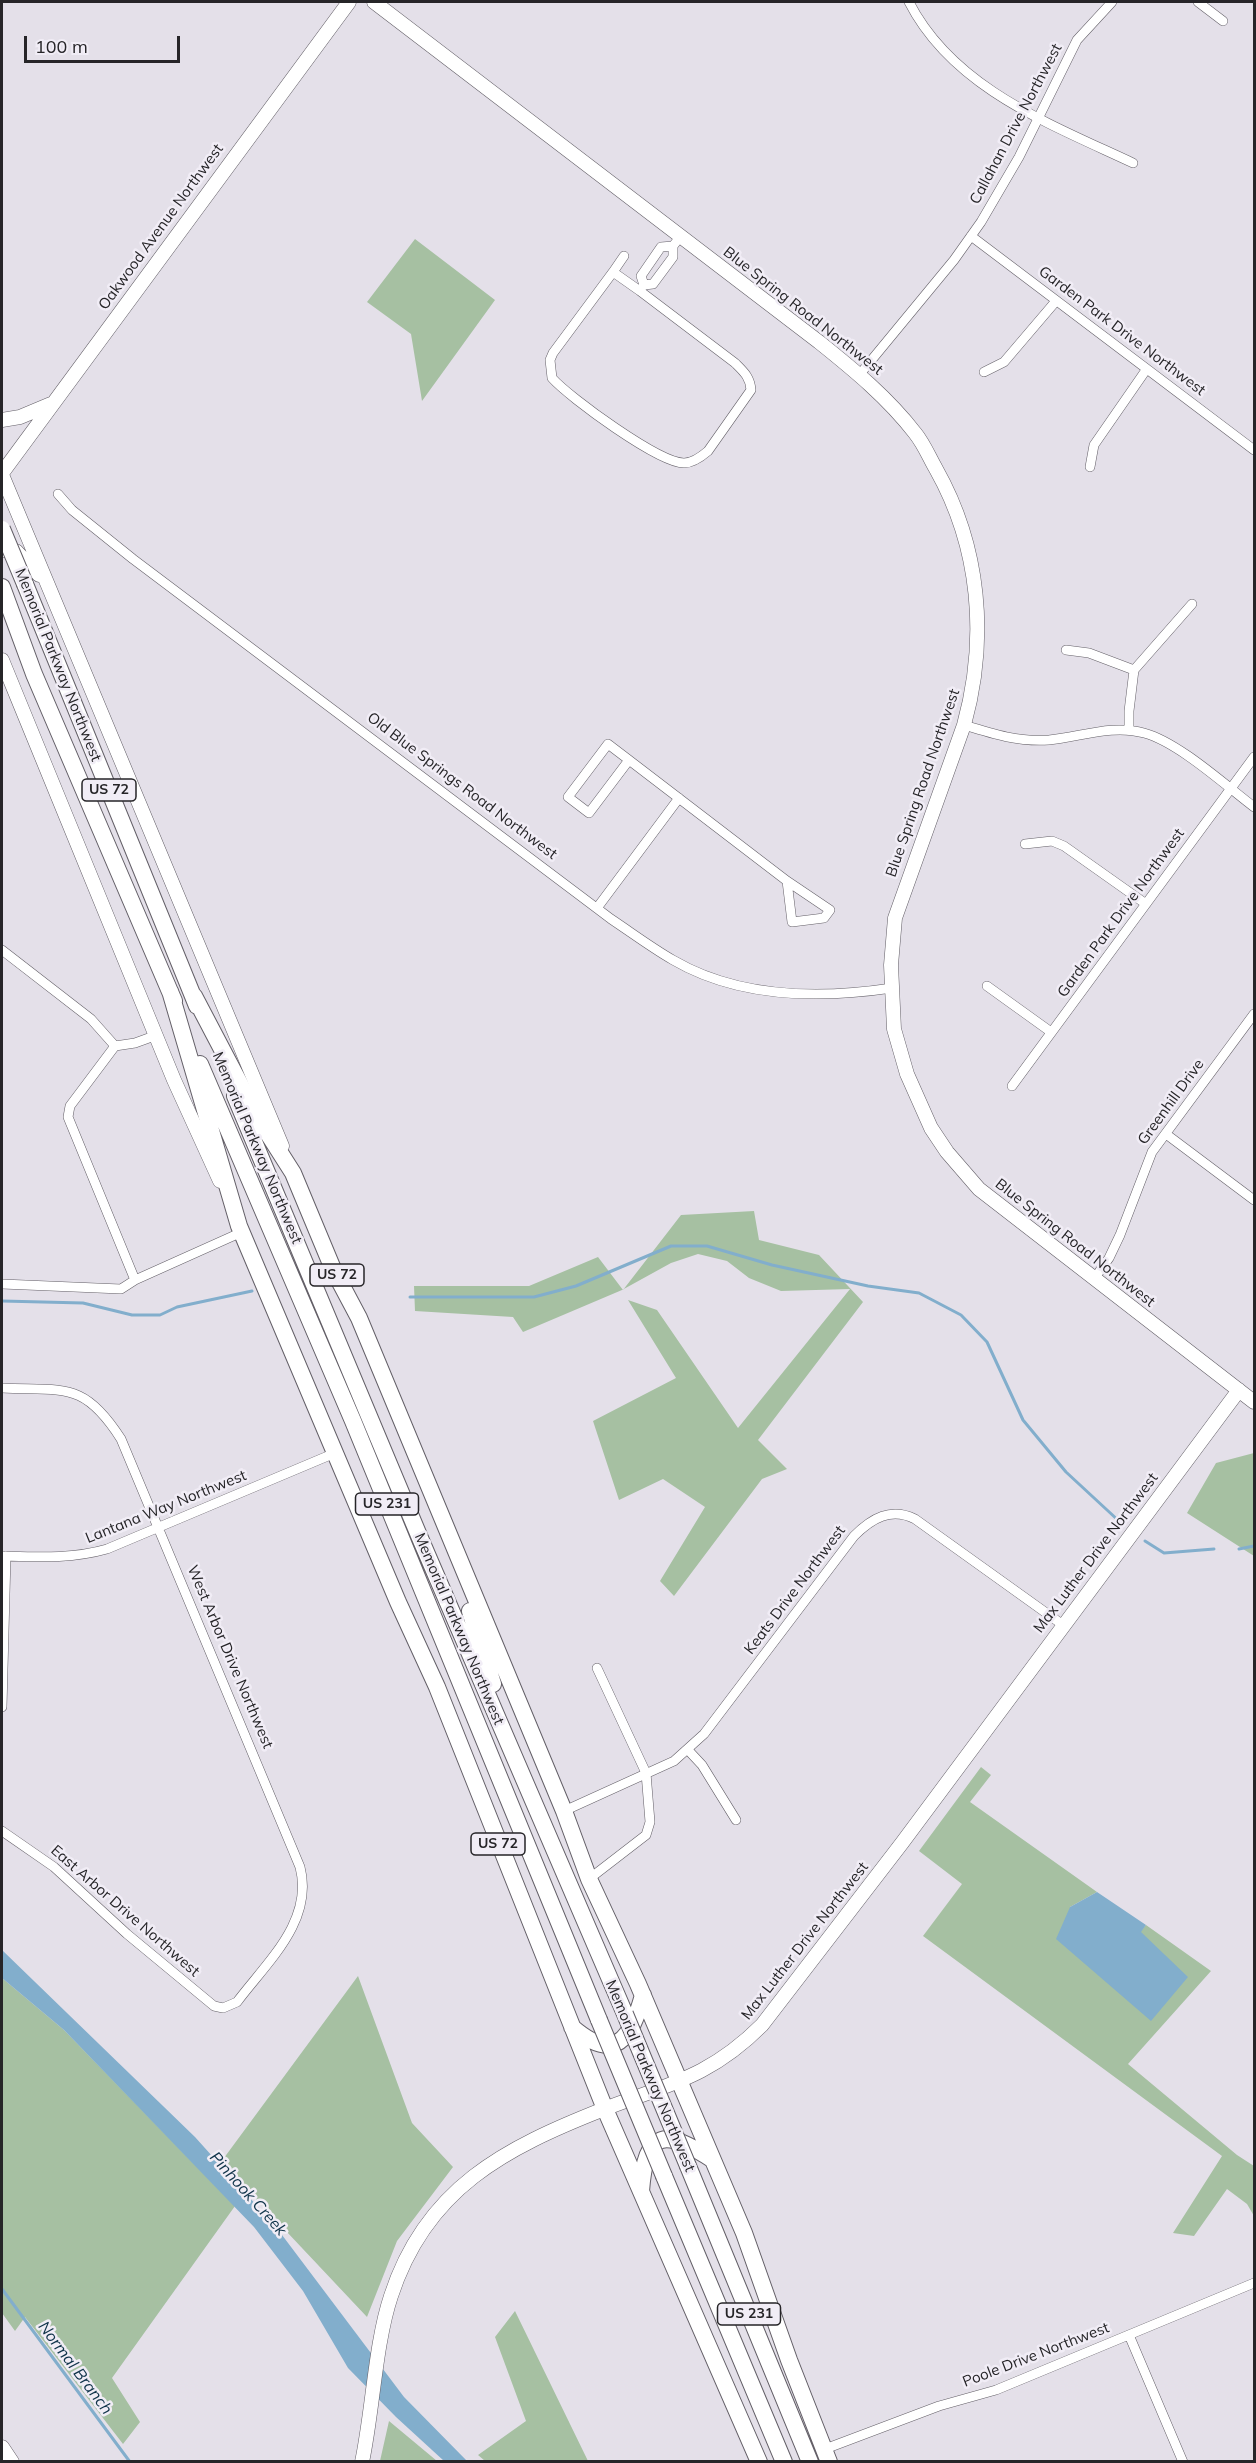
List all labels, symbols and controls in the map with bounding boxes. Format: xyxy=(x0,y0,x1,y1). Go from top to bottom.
scale bar xyxy=(27,24,183,62)
text: 100 m xyxy=(35,35,88,58)
street label: Callahan Drive Northwest xyxy=(966,41,1066,207)
street label: Oakwood Avenue Northwest xyxy=(95,141,227,313)
street label: Blue Spring Road Northwest xyxy=(720,243,886,379)
street label: Garden Park Drive Northwest xyxy=(1035,262,1209,400)
street label: Memorial Parkway Northwest xyxy=(11,566,105,764)
street label: Blue Spring Road Northwest xyxy=(882,687,964,879)
street label: Old Blue Springs Road Northwest xyxy=(364,709,560,863)
road number: US 72 xyxy=(82,779,136,801)
street label: Garden Park Drive Northwest xyxy=(1054,825,1188,1001)
street label: Memorial Parkway Northwest xyxy=(208,1049,306,1247)
street label: Greenhill Drive xyxy=(1134,1056,1208,1148)
street label: Blue Spring Road Northwest xyxy=(992,1175,1158,1311)
road number: US 72 xyxy=(310,1264,364,1286)
street label: Lantana Way Northwest xyxy=(83,1466,249,1548)
street label: Max Luther Drive Northwest xyxy=(1030,1470,1162,1636)
road number: US 231 xyxy=(356,1493,418,1515)
street label: Keats Drive Northwest xyxy=(741,1522,849,1658)
street label: Memorial Parkway Northwest xyxy=(410,1530,508,1728)
street label: West Arbor Drive Northwest xyxy=(183,1563,277,1751)
road number: US 72 xyxy=(471,1833,525,1855)
street label: East Arbor Drive Northwest xyxy=(47,1842,203,1980)
street label: Max Luther Drive Northwest xyxy=(738,1858,872,2024)
street label: Memorial Parkway Northwest xyxy=(601,1977,699,2175)
water label: Pinhook Creek xyxy=(205,2148,291,2240)
road number: US 231 xyxy=(718,2303,780,2325)
water label: Normal Branch xyxy=(34,2318,116,2418)
street label: Poole Drive Northwest xyxy=(960,2319,1112,2391)

